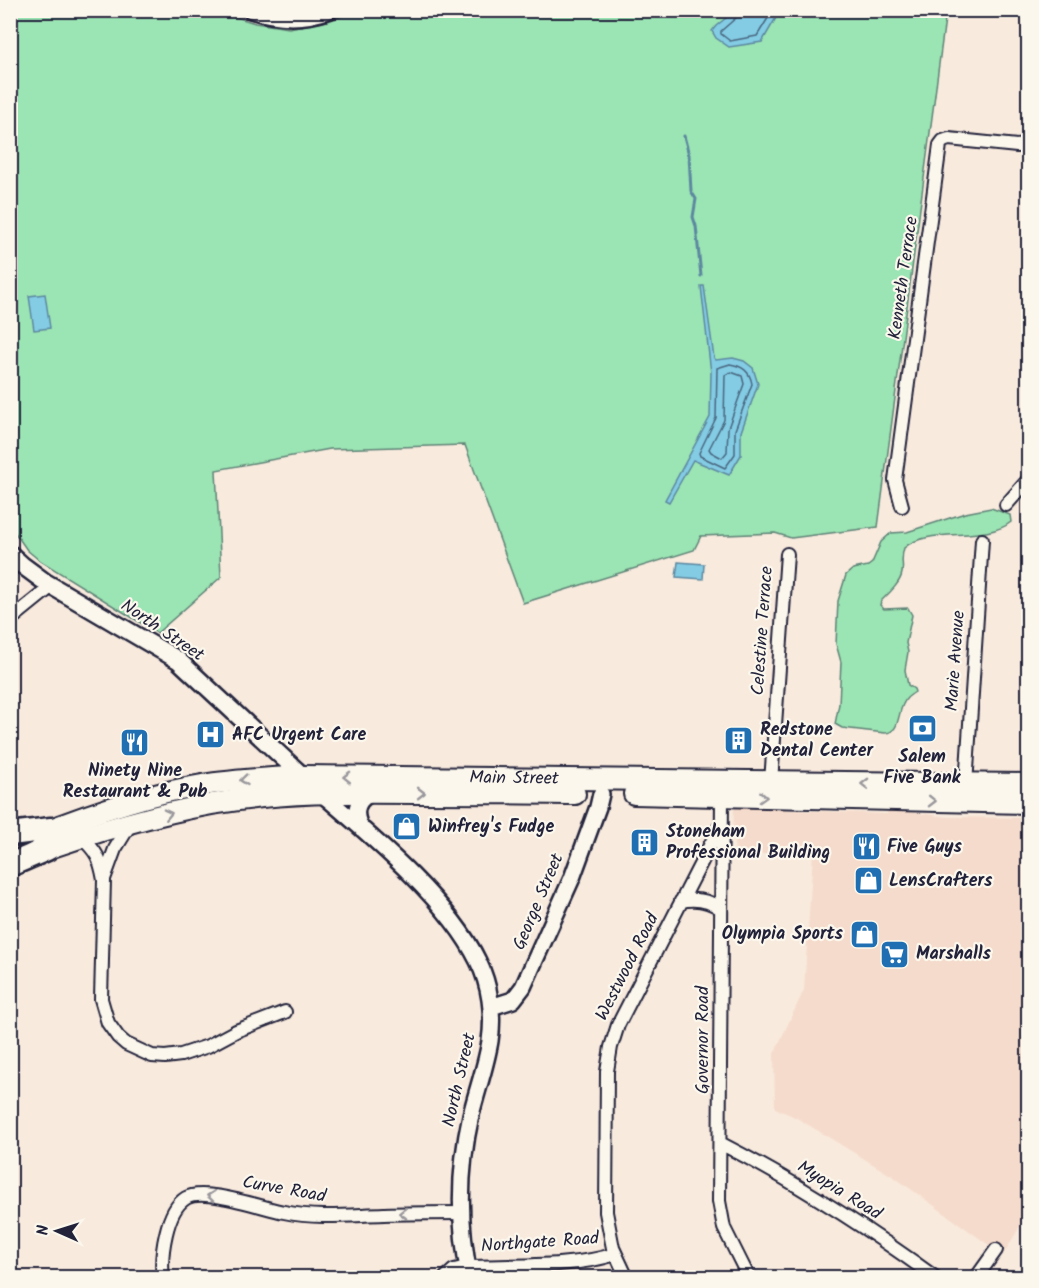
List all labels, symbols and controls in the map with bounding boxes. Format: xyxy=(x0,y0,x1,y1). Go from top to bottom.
street label: Kenneth Terrace xyxy=(881,215,927,341)
street label: Celestine Terrace xyxy=(744,565,782,697)
street label: North Street xyxy=(114,592,211,670)
street label: Marie Avenue xyxy=(938,610,974,712)
bank icon: Salem Five Bank xyxy=(906,712,938,744)
place label: Redstone Dental Center xyxy=(760,716,875,766)
hospital icon: AFC Urgent Care xyxy=(195,719,227,751)
place label: AFC Urgent Care xyxy=(232,721,367,750)
building icon: Redstone Dental Center xyxy=(723,724,755,756)
restaurant icon: Ninety Nine Restaurant & Pub xyxy=(119,726,151,758)
place label: Salem Five Bank xyxy=(883,743,962,793)
place label: Ninety Nine Restaurant & Pub xyxy=(63,757,207,807)
street label: Main Street xyxy=(469,763,560,793)
one-way arrow xyxy=(342,771,351,783)
one-way arrow xyxy=(240,773,249,786)
one-way arrow xyxy=(861,777,870,790)
one-way arrow xyxy=(417,787,426,799)
one-way arrow xyxy=(758,791,767,803)
one-way arrow xyxy=(927,795,936,807)
one-way arrow xyxy=(163,809,173,822)
shop icon: Winfrey's Fudge xyxy=(391,811,423,843)
place label: Winfrey's Fudge xyxy=(428,813,554,842)
place label: Stoneham Professional Building xyxy=(666,818,830,868)
building icon: Stoneham Professional Building xyxy=(629,826,661,858)
restaurant icon: Five Guys xyxy=(850,831,882,863)
place label: Five Guys xyxy=(887,833,963,862)
street label: George Street xyxy=(506,848,573,955)
shop icon: LensCrafters xyxy=(852,865,884,897)
place label: LensCrafters xyxy=(889,867,993,896)
street label: Westwood Road xyxy=(588,907,668,1026)
shop icon: Olympia Sports xyxy=(848,918,880,950)
place label: Olympia Sports xyxy=(722,920,844,949)
supermarket icon: Marshalls xyxy=(879,938,911,970)
place label: Marshalls xyxy=(916,940,992,969)
street label: Governor Road xyxy=(689,985,718,1094)
street label: North Street xyxy=(435,1029,485,1130)
street label: Myopia Road xyxy=(791,1153,888,1229)
street label: Curve Road xyxy=(240,1168,329,1212)
one-way arrow xyxy=(206,1190,215,1203)
north arrow xyxy=(27,1201,87,1261)
one-way arrow xyxy=(399,1207,408,1220)
street label: Northgate Road xyxy=(480,1224,601,1262)
text: N xyxy=(31,1225,56,1236)

